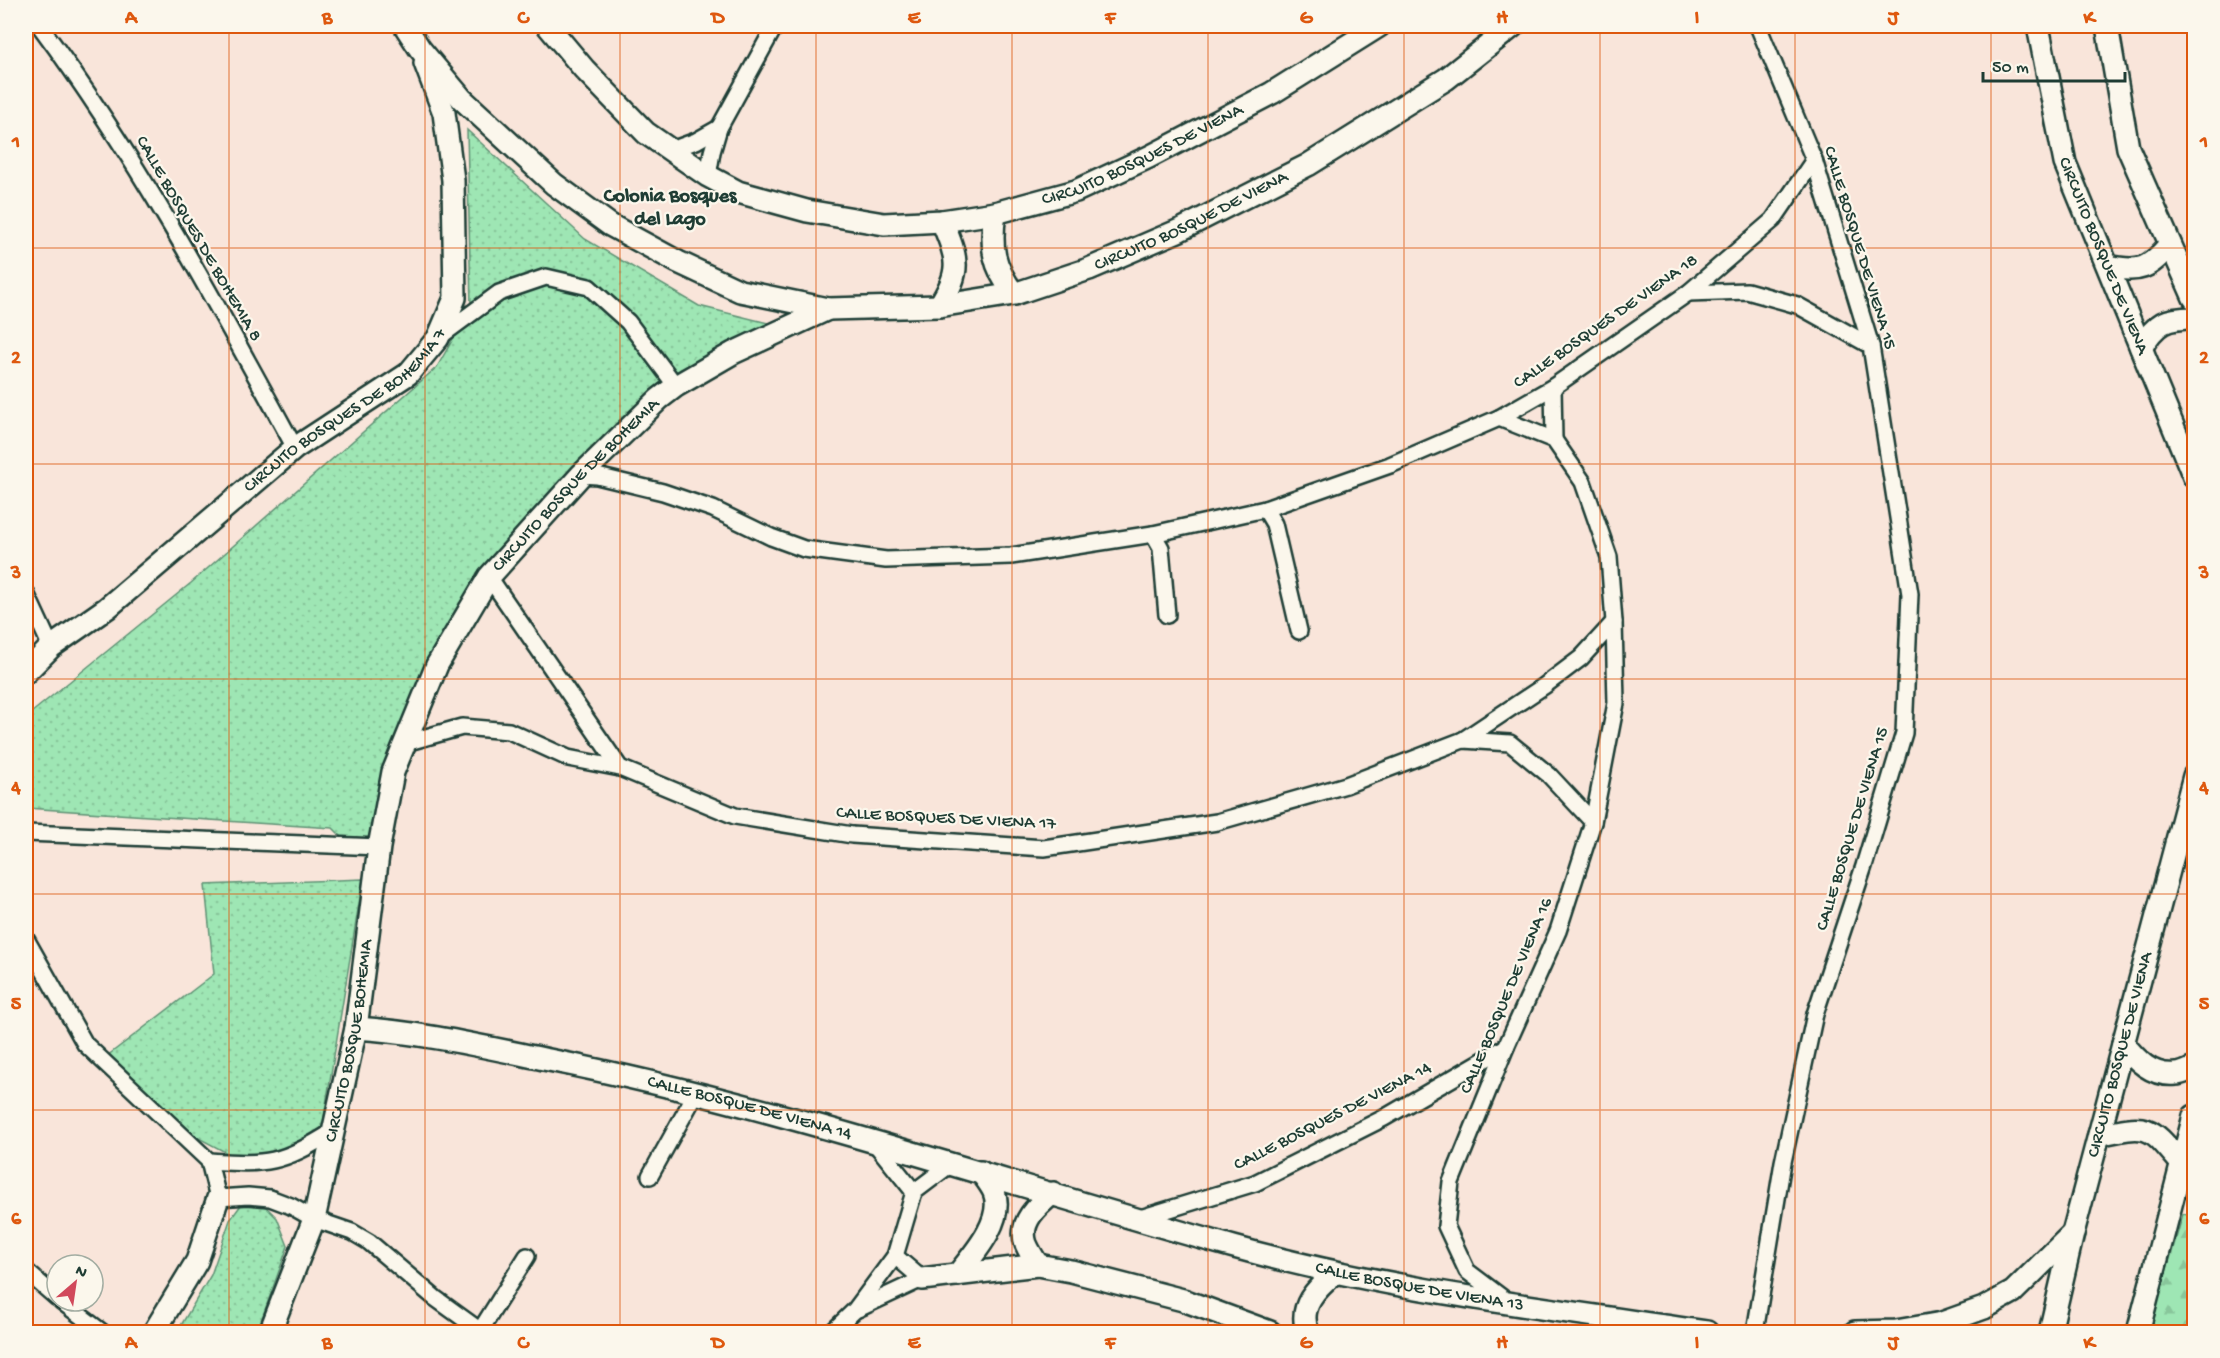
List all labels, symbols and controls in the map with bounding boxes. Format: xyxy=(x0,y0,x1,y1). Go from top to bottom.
text: A xyxy=(124,8,139,31)
text: B xyxy=(321,8,333,31)
text: C xyxy=(517,8,531,31)
text: D xyxy=(709,8,725,31)
text: E xyxy=(908,8,922,31)
text: F xyxy=(1104,8,1117,31)
text: G xyxy=(1300,8,1314,31)
text: H xyxy=(1496,8,1508,31)
text: I xyxy=(1695,8,1700,31)
text: J xyxy=(1887,8,1900,31)
text: K xyxy=(2082,8,2097,31)
scale bar xyxy=(1983,45,2126,83)
text: 50 m xyxy=(1992,58,2029,79)
street label: CIRCUITO BOSQUES DE VIENA xyxy=(1040,99,1248,210)
text: 1 xyxy=(11,132,20,155)
street label: CALLE BOSQUES DE BOHEMIA 8 xyxy=(130,132,266,346)
text: 1 xyxy=(2199,132,2208,155)
street label: CALLE BOSQUE DE VIENA 15 xyxy=(1818,144,1900,352)
street label: CIRCUITO BOSQUE DE VIENA xyxy=(2054,156,2154,359)
street label: CIRCUITO BOSQUE DE VIENA xyxy=(1091,166,1293,276)
district label: Colonia Bosques del Lago xyxy=(603,186,738,232)
street label: CALLE BOSQUES DE VIENA 18 xyxy=(1510,250,1702,394)
street label: CIRCUITO BOSQUES DE BOHEMIA 7 xyxy=(240,325,451,497)
text: 2 xyxy=(11,348,21,371)
text: 2 xyxy=(2199,348,2209,371)
street label: CIRCUITO BOSQUE DE BOHEMIA xyxy=(488,393,665,576)
text: 3 xyxy=(10,563,21,586)
text: 3 xyxy=(2198,563,2209,586)
street label: CALLE BOSQUE DE VIENA 15 xyxy=(1812,725,1894,933)
text: 4 xyxy=(10,778,21,801)
text: 4 xyxy=(2198,778,2209,801)
street label: CALLE BOSQUES DE VIENA 17 xyxy=(836,803,1057,835)
street label: CALLE BOSQUE DE VIENA 16 xyxy=(1456,894,1558,1097)
street label: CIRCUITO BOSQUE BOHEMIA xyxy=(321,937,378,1144)
street label: CIRCUITO BOSQUE DE VIENA xyxy=(2083,948,2158,1160)
text: 5 xyxy=(11,994,22,1017)
text: 5 xyxy=(2199,994,2210,1017)
street label: CALLE BOSQUES DE VIENA 14 xyxy=(1231,1058,1436,1176)
street label: CALLE BOSQUE DE VIENA 14 xyxy=(645,1071,855,1145)
text: 6 xyxy=(11,1209,22,1232)
text: 6 xyxy=(2199,1209,2210,1232)
north arrow xyxy=(45,1253,105,1313)
street label: CALLE BOSQUE DE VIENA 13 xyxy=(1313,1257,1525,1316)
text: N xyxy=(71,1262,90,1284)
text: A xyxy=(124,1333,139,1356)
text: B xyxy=(321,1333,333,1356)
text: C xyxy=(517,1333,531,1356)
text: D xyxy=(709,1333,725,1356)
text: E xyxy=(908,1333,922,1356)
text: F xyxy=(1104,1333,1117,1356)
text: G xyxy=(1300,1333,1314,1356)
text: H xyxy=(1496,1333,1508,1356)
text: I xyxy=(1695,1333,1700,1356)
text: J xyxy=(1887,1333,1900,1356)
text: K xyxy=(2082,1333,2097,1356)

